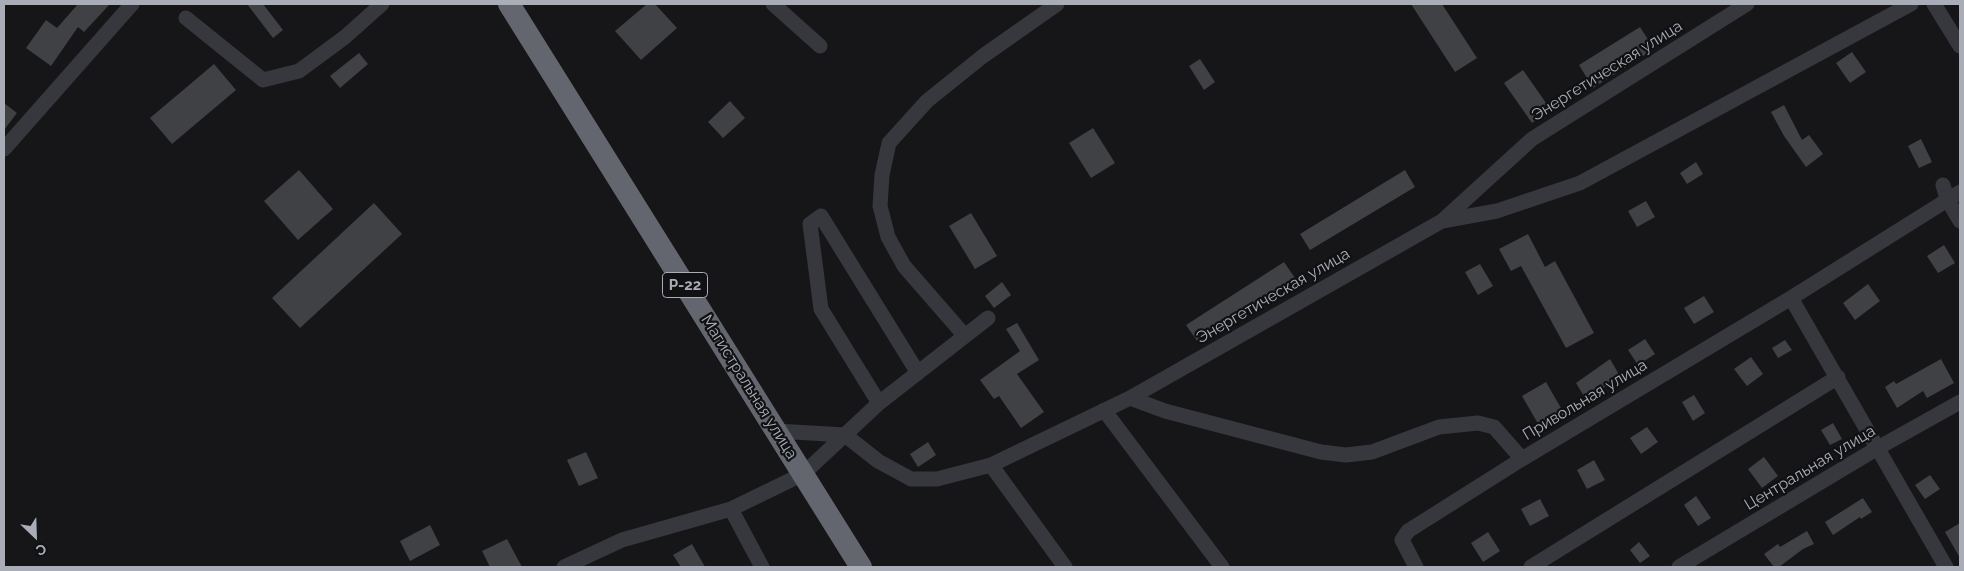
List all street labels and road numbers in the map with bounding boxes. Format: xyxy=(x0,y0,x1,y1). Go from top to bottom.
street label: Энергетическая улица xyxy=(1528,17,1686,125)
street label: Энергетическая улица xyxy=(1193,244,1353,348)
road number: Р-22 xyxy=(662,272,708,298)
street label: Магистральная улица xyxy=(697,311,801,463)
street label: Привольная улица xyxy=(1519,355,1651,445)
street label: Центральная улица xyxy=(1741,421,1879,515)

